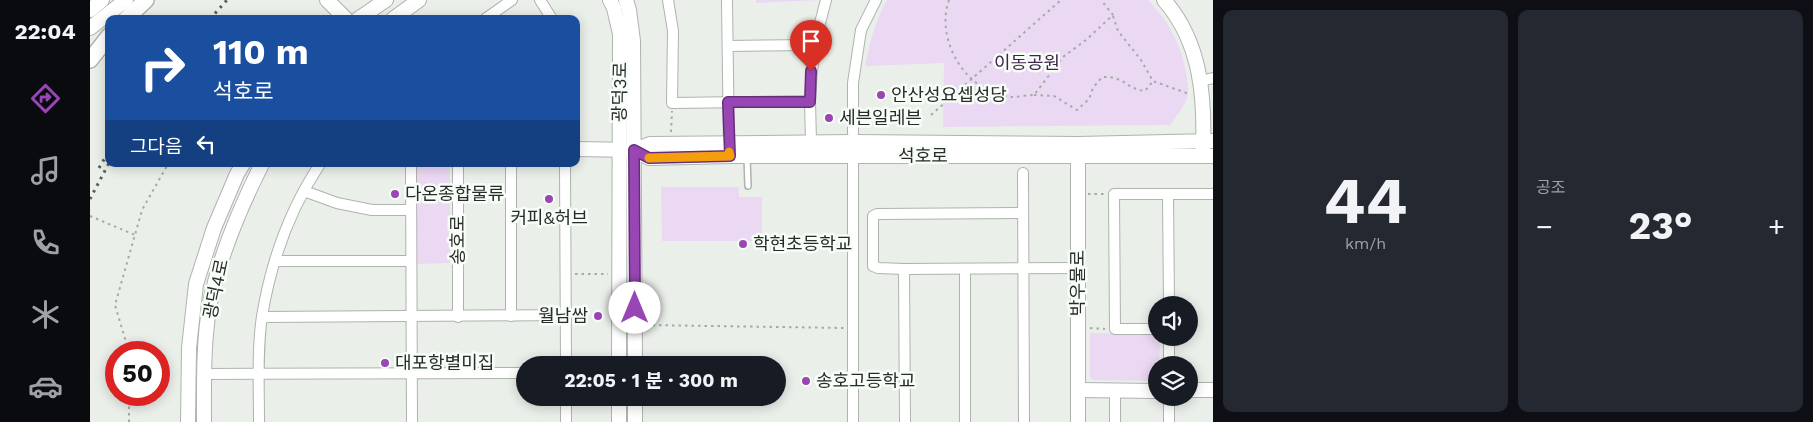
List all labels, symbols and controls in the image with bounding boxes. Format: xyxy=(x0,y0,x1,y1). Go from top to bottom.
text: 22:04 xyxy=(14,19,76,44)
pin xyxy=(790,20,832,71)
icon: arrive xyxy=(797,27,825,55)
text: 110 m xyxy=(213,31,309,73)
icon: right xyxy=(130,35,195,100)
park label: 이동공원 xyxy=(994,52,1060,73)
street label: 광덕3로 xyxy=(608,62,631,122)
text: 석호로 xyxy=(213,79,274,104)
icon: directions xyxy=(28,81,63,116)
place label: 안산성요셉성당 xyxy=(891,84,1007,105)
marker: 안산성요셉성당 xyxy=(875,89,887,101)
place label: 세븐일레븐 xyxy=(839,107,922,128)
marker: 세븐일레븐 xyxy=(823,112,835,124)
icon: left xyxy=(192,130,220,158)
text: 그다음 xyxy=(130,135,182,158)
street label: 석호로 xyxy=(898,145,948,166)
icon: music xyxy=(28,153,63,188)
text: 44 xyxy=(1324,163,1407,239)
text: 공조 xyxy=(1536,178,1565,197)
place label: 다온종합물류 xyxy=(405,183,504,204)
marker: 다온종합물류 xyxy=(389,188,401,200)
marker: 커피&허브 xyxy=(543,193,555,205)
text: 23° xyxy=(1629,204,1693,248)
place label: 커피&허브 xyxy=(510,207,588,228)
text: − xyxy=(1536,210,1553,243)
text: + xyxy=(1768,210,1785,243)
street label: 송호로 xyxy=(447,215,468,265)
icon: phone xyxy=(28,225,63,260)
place label: 학현초등학교 xyxy=(753,233,852,254)
text: km/h xyxy=(1345,234,1386,253)
marker: 학현초등학교 xyxy=(737,238,749,250)
street label: 박우물로 xyxy=(1067,250,1088,316)
street label: 광덕4로 xyxy=(199,257,232,321)
position arrow xyxy=(608,281,660,333)
map controls xyxy=(1148,296,1198,406)
button: sound xyxy=(1148,296,1198,346)
icon: climate xyxy=(28,297,63,332)
place label: 월남쌈 xyxy=(538,305,588,326)
marker: 월남쌈 xyxy=(592,310,604,322)
speed limit sign: 50 xyxy=(105,341,170,406)
place label: 대포항별미집 xyxy=(395,352,494,373)
button: layers xyxy=(1148,356,1198,406)
marker: 대포항별미집 xyxy=(379,357,391,369)
icon: car xyxy=(28,369,63,404)
text: 22:05 · 1 분 · 300 m xyxy=(564,369,738,392)
place label: 송호고등학교 xyxy=(816,370,915,391)
marker: 송호고등학교 xyxy=(800,375,812,387)

